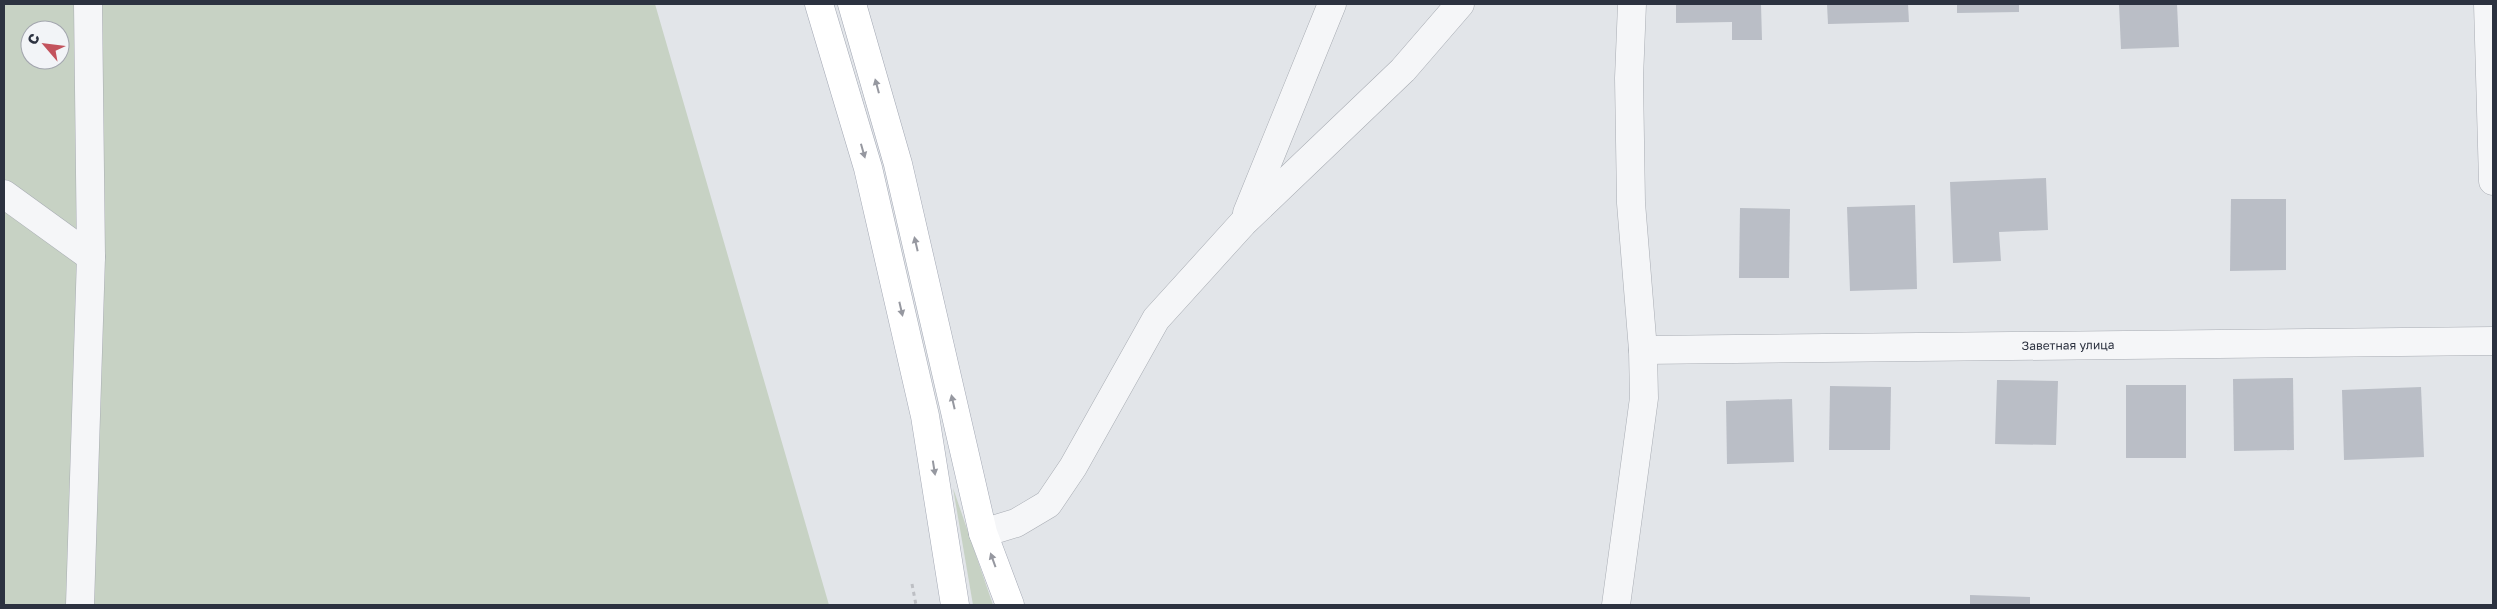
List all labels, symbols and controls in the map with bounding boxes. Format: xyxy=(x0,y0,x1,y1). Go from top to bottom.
north arrow xyxy=(20,20,70,70)
text: С xyxy=(23,30,43,47)
one-way arrow xyxy=(872,79,880,94)
one-way arrow xyxy=(859,143,867,159)
one-way arrow xyxy=(912,236,920,251)
one-way arrow xyxy=(897,302,905,317)
street label: Заветная улица xyxy=(2021,337,2115,353)
one-way arrow xyxy=(949,395,957,410)
one-way arrow xyxy=(930,460,938,476)
one-way arrow xyxy=(989,552,996,567)

